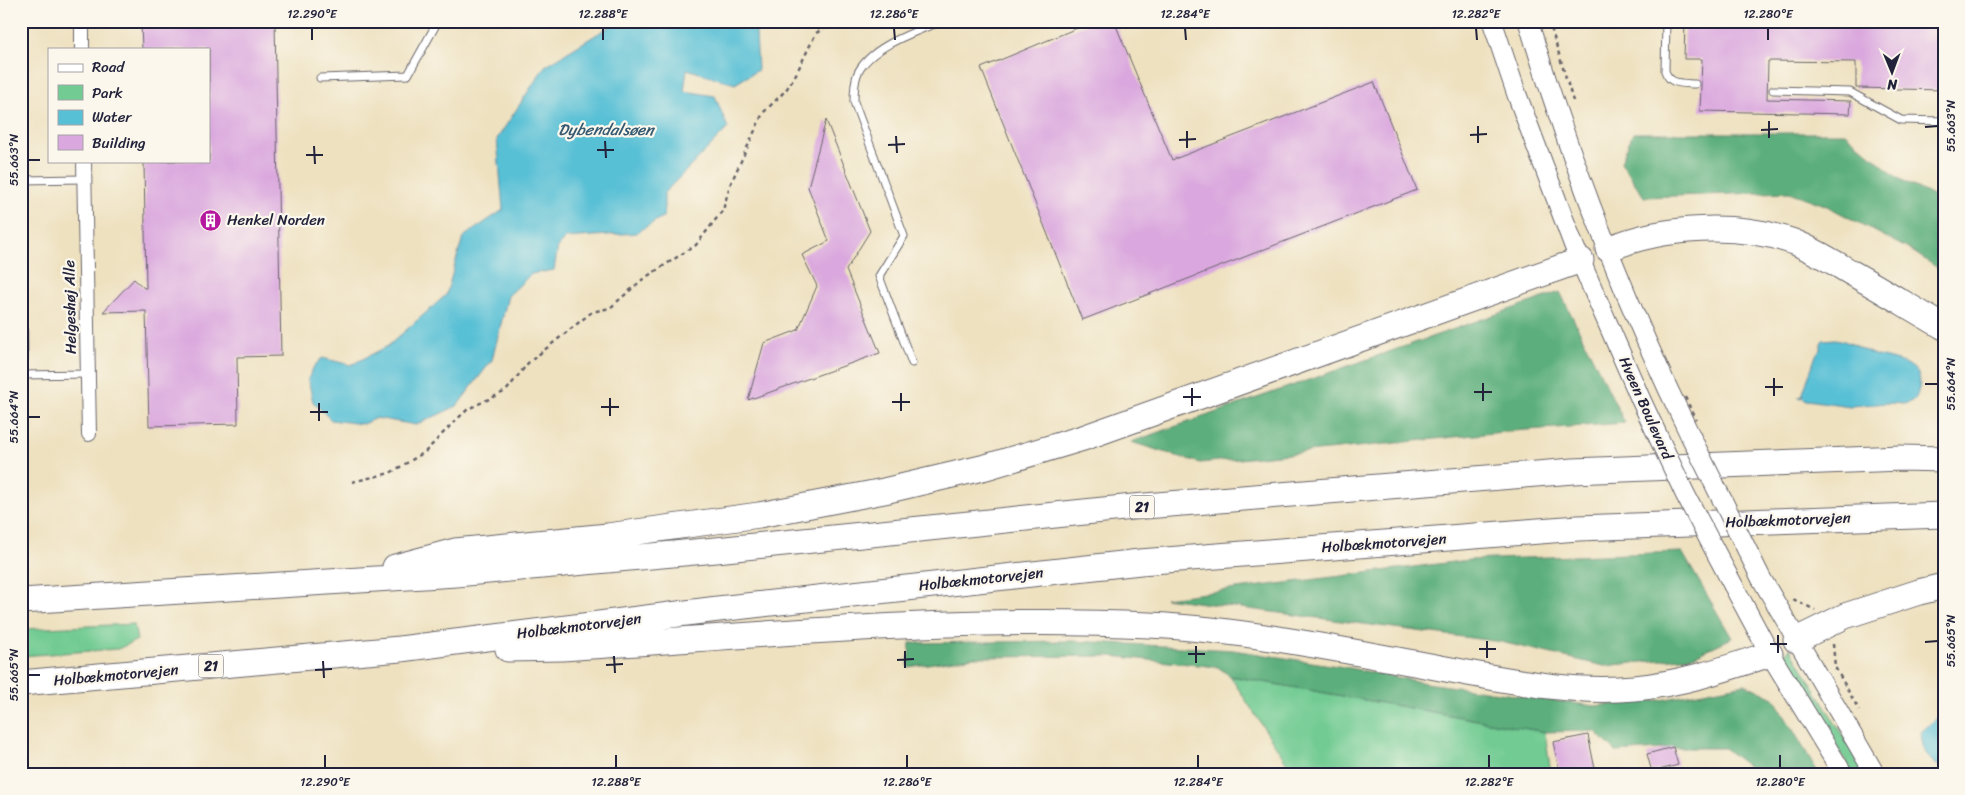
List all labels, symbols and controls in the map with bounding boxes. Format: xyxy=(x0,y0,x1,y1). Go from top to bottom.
text: 12.290°E xyxy=(287,3,338,25)
text: 12.288°E xyxy=(579,3,629,25)
text: 12.286°E xyxy=(870,3,920,25)
text: 12.284°E xyxy=(1160,3,1211,25)
text: 12.282°E xyxy=(1452,3,1502,25)
text: 12.280°E xyxy=(1743,3,1794,25)
legend xyxy=(48,48,210,162)
north arrow xyxy=(1868,48,1918,98)
text: Road xyxy=(92,54,125,80)
text: N xyxy=(1887,72,1898,97)
text: Park xyxy=(92,80,123,106)
text: 55.663°N xyxy=(1940,99,1962,152)
text: Water xyxy=(92,104,132,130)
water label: Dybendalsøen xyxy=(558,115,656,144)
text: Building xyxy=(92,130,146,156)
text: 55.663°N xyxy=(3,133,25,186)
place label: Henkel Norden xyxy=(227,207,325,233)
building icon: Henkel Norden xyxy=(199,208,223,232)
street label: Helgeshøj Alle xyxy=(56,259,84,354)
street label: Hveen Boulevard xyxy=(1612,352,1681,465)
text: 55.664°N xyxy=(1940,357,1962,410)
text: 55.664°N xyxy=(3,390,25,443)
road number: 21 xyxy=(1130,496,1154,518)
street label: Holbækmotorvejen xyxy=(1725,505,1851,535)
street label: Holbækmotorvejen xyxy=(1321,526,1447,560)
street label: Holbækmotorvejen xyxy=(917,560,1045,598)
street label: Holbækmotorvejen xyxy=(515,605,643,647)
text: 55.665°N xyxy=(1940,614,1962,667)
text: 55.665°N xyxy=(3,648,25,701)
road number: 21 xyxy=(198,654,224,678)
street label: Holbækmotorvejen xyxy=(52,657,180,693)
text: 12.290°E xyxy=(300,771,351,793)
text: 12.288°E xyxy=(592,771,642,793)
text: 12.286°E xyxy=(883,771,933,793)
text: 12.284°E xyxy=(1173,771,1224,793)
text: 12.282°E xyxy=(1465,771,1515,793)
text: 12.280°E xyxy=(1755,771,1806,793)

